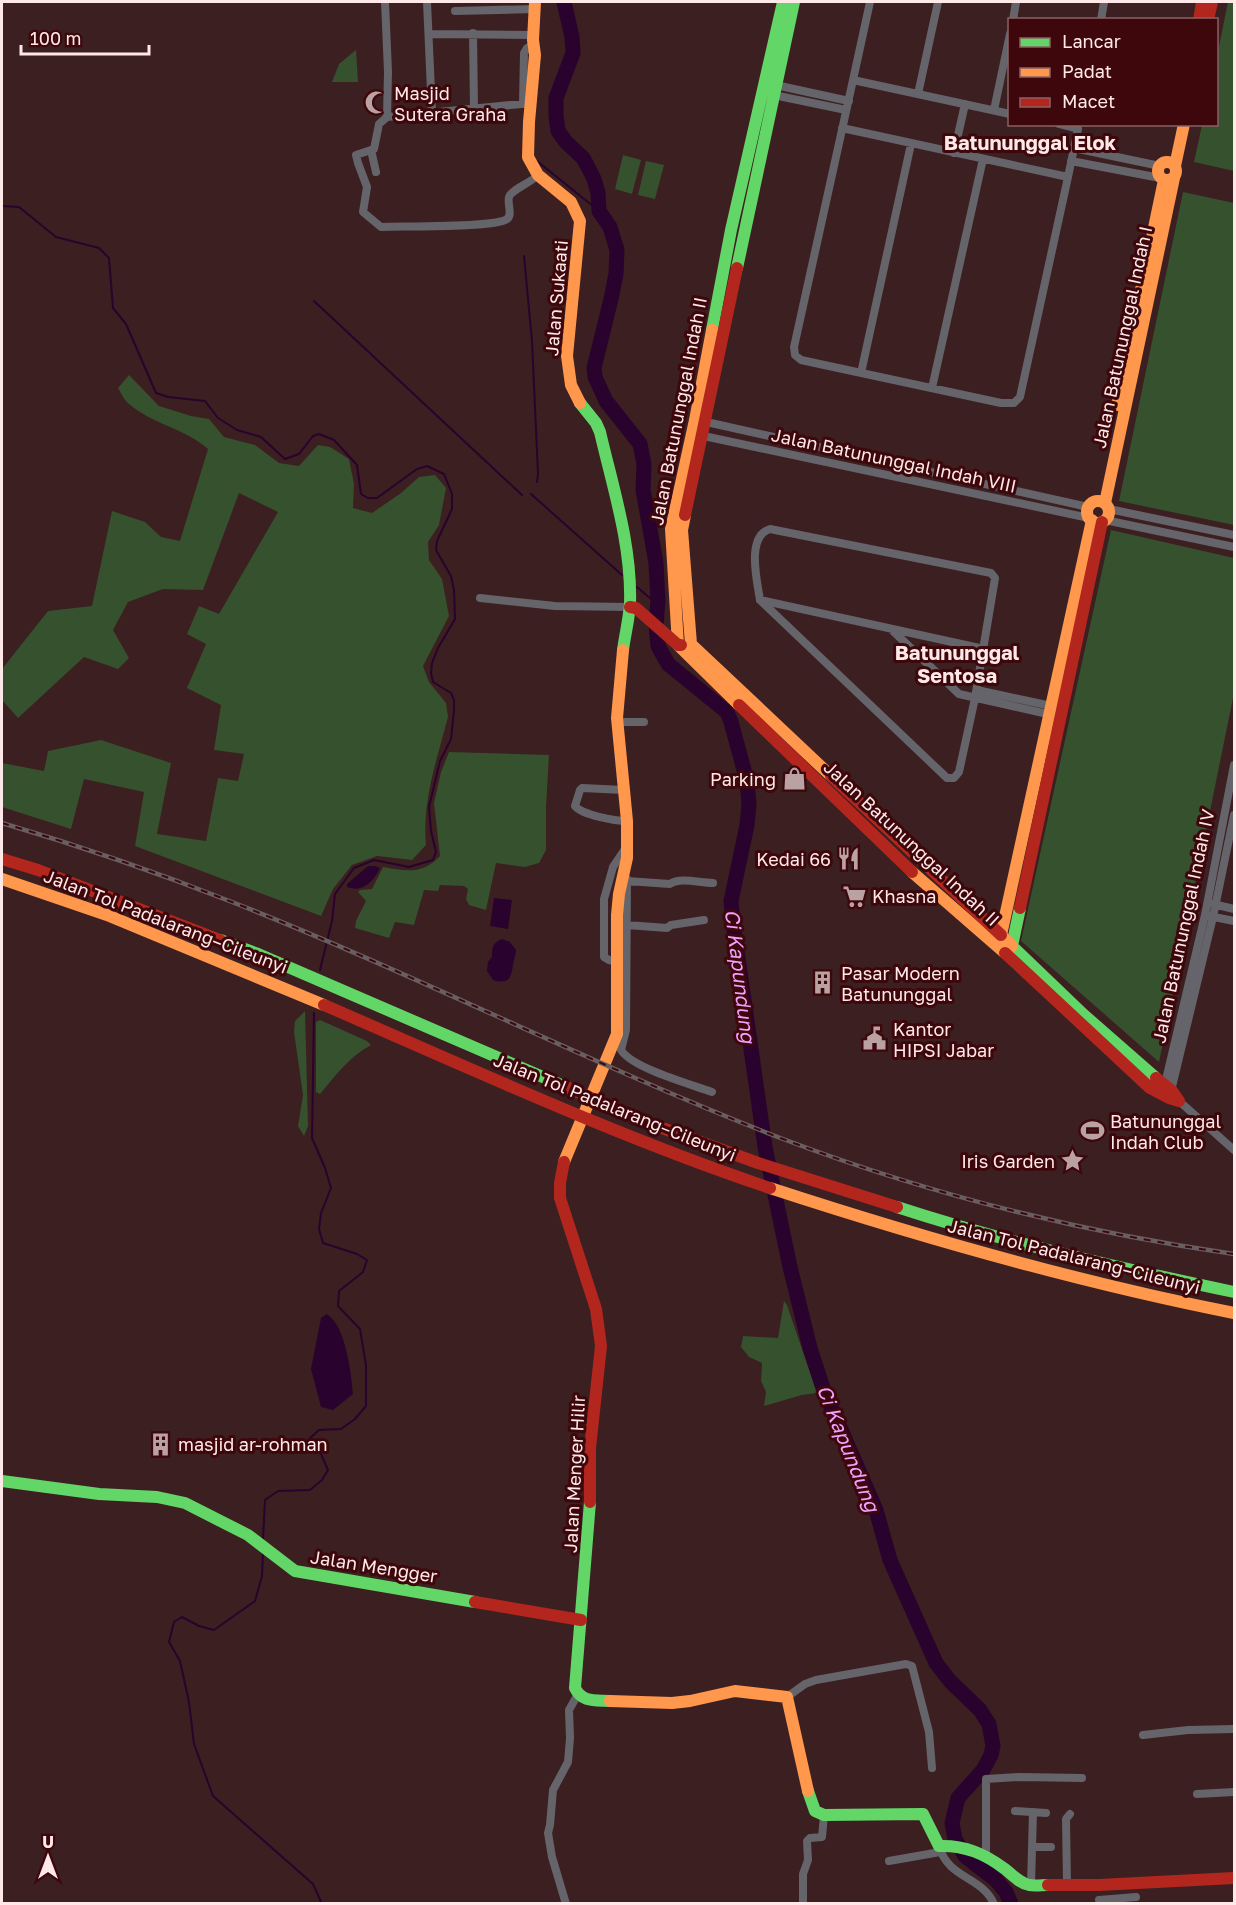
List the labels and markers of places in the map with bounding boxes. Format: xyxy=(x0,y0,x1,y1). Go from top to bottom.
place label: Masjid Sutera Graha xyxy=(394,82,507,125)
mosque icon: Masjid Sutera Graha xyxy=(363,90,389,116)
shop icon: Parking xyxy=(781,766,807,792)
place label: Parking xyxy=(710,768,776,790)
restaurant icon: Kedai 66 xyxy=(836,846,862,872)
place label: Kedai 66 xyxy=(756,848,831,870)
supermarket icon: Khasna xyxy=(841,883,867,909)
place label: Khasna xyxy=(872,885,936,907)
place label: Pasar Modern Batununggal xyxy=(841,962,960,1005)
building icon: Pasar Modern Batununggal xyxy=(810,970,836,996)
place label: Kantor HIPSI Jabar xyxy=(893,1018,994,1061)
public building icon: Kantor HIPSI Jabar xyxy=(862,1026,888,1052)
place label: Batununggal Indah Club xyxy=(1110,1110,1221,1153)
sports icon: Batununggal Indah Club xyxy=(1079,1118,1105,1144)
place icon: Iris Garden xyxy=(1060,1148,1086,1174)
place label: Iris Garden xyxy=(961,1150,1055,1172)
building icon: masjid ar-rohman xyxy=(147,1431,173,1457)
place label: masjid ar-rohman xyxy=(178,1433,328,1455)

